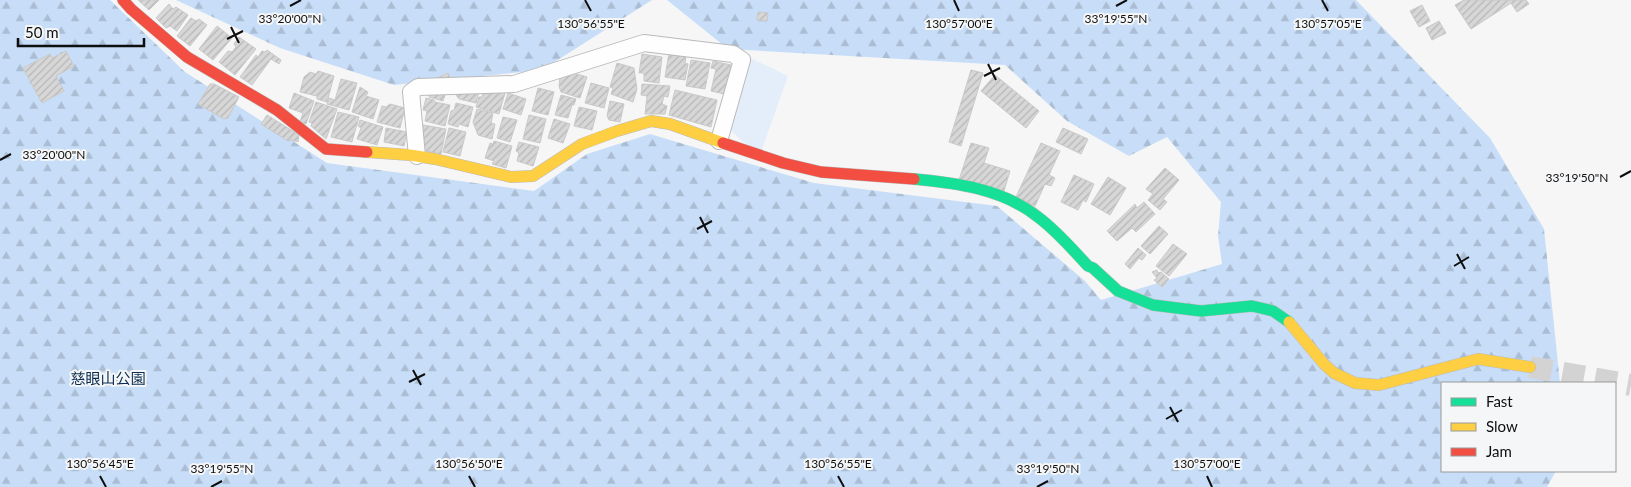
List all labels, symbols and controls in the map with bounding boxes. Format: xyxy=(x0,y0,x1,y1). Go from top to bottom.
text: 33°20'00"N xyxy=(259,11,321,26)
text: 33°19'55"N xyxy=(1085,11,1147,26)
scale bar xyxy=(18,15,144,47)
text: 130°56'55"E xyxy=(557,16,625,31)
text: 130°57'00"E xyxy=(925,16,993,31)
text: 130°57'05"E xyxy=(1294,16,1362,31)
text: 50 m xyxy=(25,23,59,41)
text: 33°20'00"N xyxy=(23,147,85,162)
text: 33°19'50"N xyxy=(1546,170,1608,185)
park label: 慈眼山公園 xyxy=(70,369,146,387)
legend xyxy=(1441,382,1616,472)
text: Fast xyxy=(1486,392,1513,410)
text: Slow xyxy=(1486,417,1518,435)
text: Jam xyxy=(1486,442,1512,460)
text: 130°56'45"E xyxy=(66,456,134,471)
text: 130°56'50"E xyxy=(435,456,503,471)
text: 130°56'55"E xyxy=(804,456,872,471)
text: 130°57'00"E xyxy=(1173,456,1241,471)
text: 33°19'55"N xyxy=(191,461,253,476)
text: 33°19'50"N xyxy=(1017,461,1079,476)

